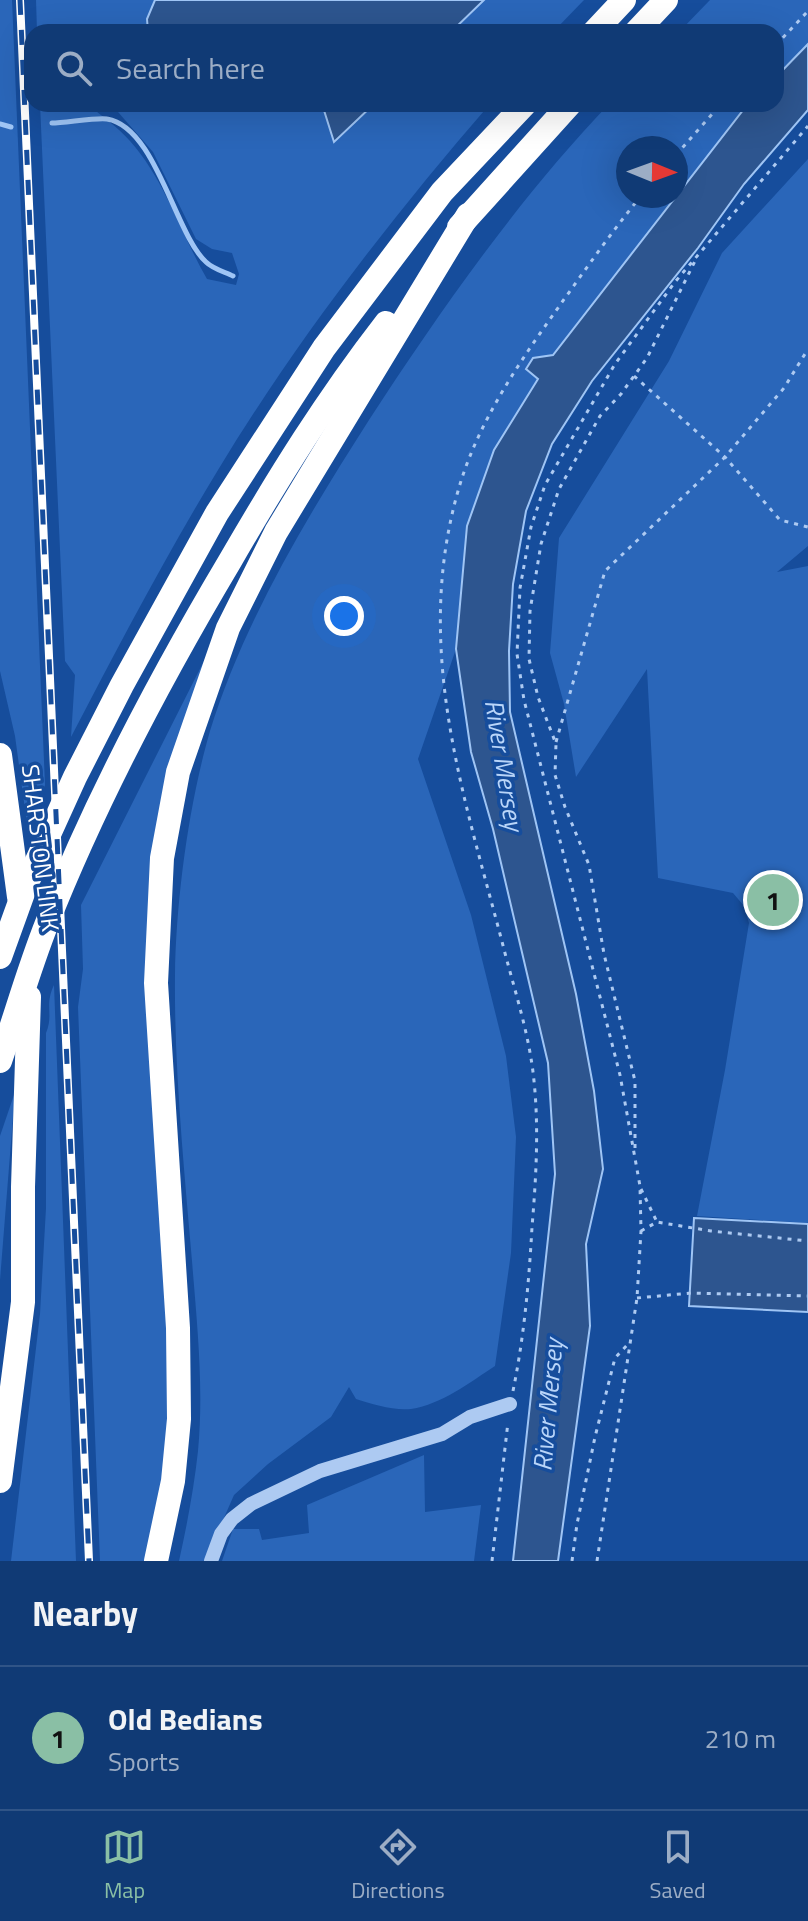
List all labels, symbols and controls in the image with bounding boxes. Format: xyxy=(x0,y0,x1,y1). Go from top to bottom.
search box xyxy=(24,24,784,112)
text: Search here xyxy=(116,45,265,91)
icon: search xyxy=(52,46,96,90)
north arrow xyxy=(616,136,688,208)
your location xyxy=(324,596,364,636)
water label: River Mersey xyxy=(475,696,535,837)
street label: SHARSTON LINK xyxy=(13,762,69,934)
pin: 1 xyxy=(747,870,799,930)
water label: River Mersey xyxy=(522,1334,573,1473)
text: Nearby xyxy=(32,1587,138,1639)
text: Old Bedians xyxy=(108,1696,263,1742)
text: 1 xyxy=(51,1719,65,1758)
text: 210 m xyxy=(705,1719,776,1758)
text: Sports xyxy=(108,1742,180,1781)
tab: Map xyxy=(102,1825,146,1907)
tab: Directions xyxy=(351,1825,445,1907)
tab: Saved xyxy=(650,1825,706,1907)

